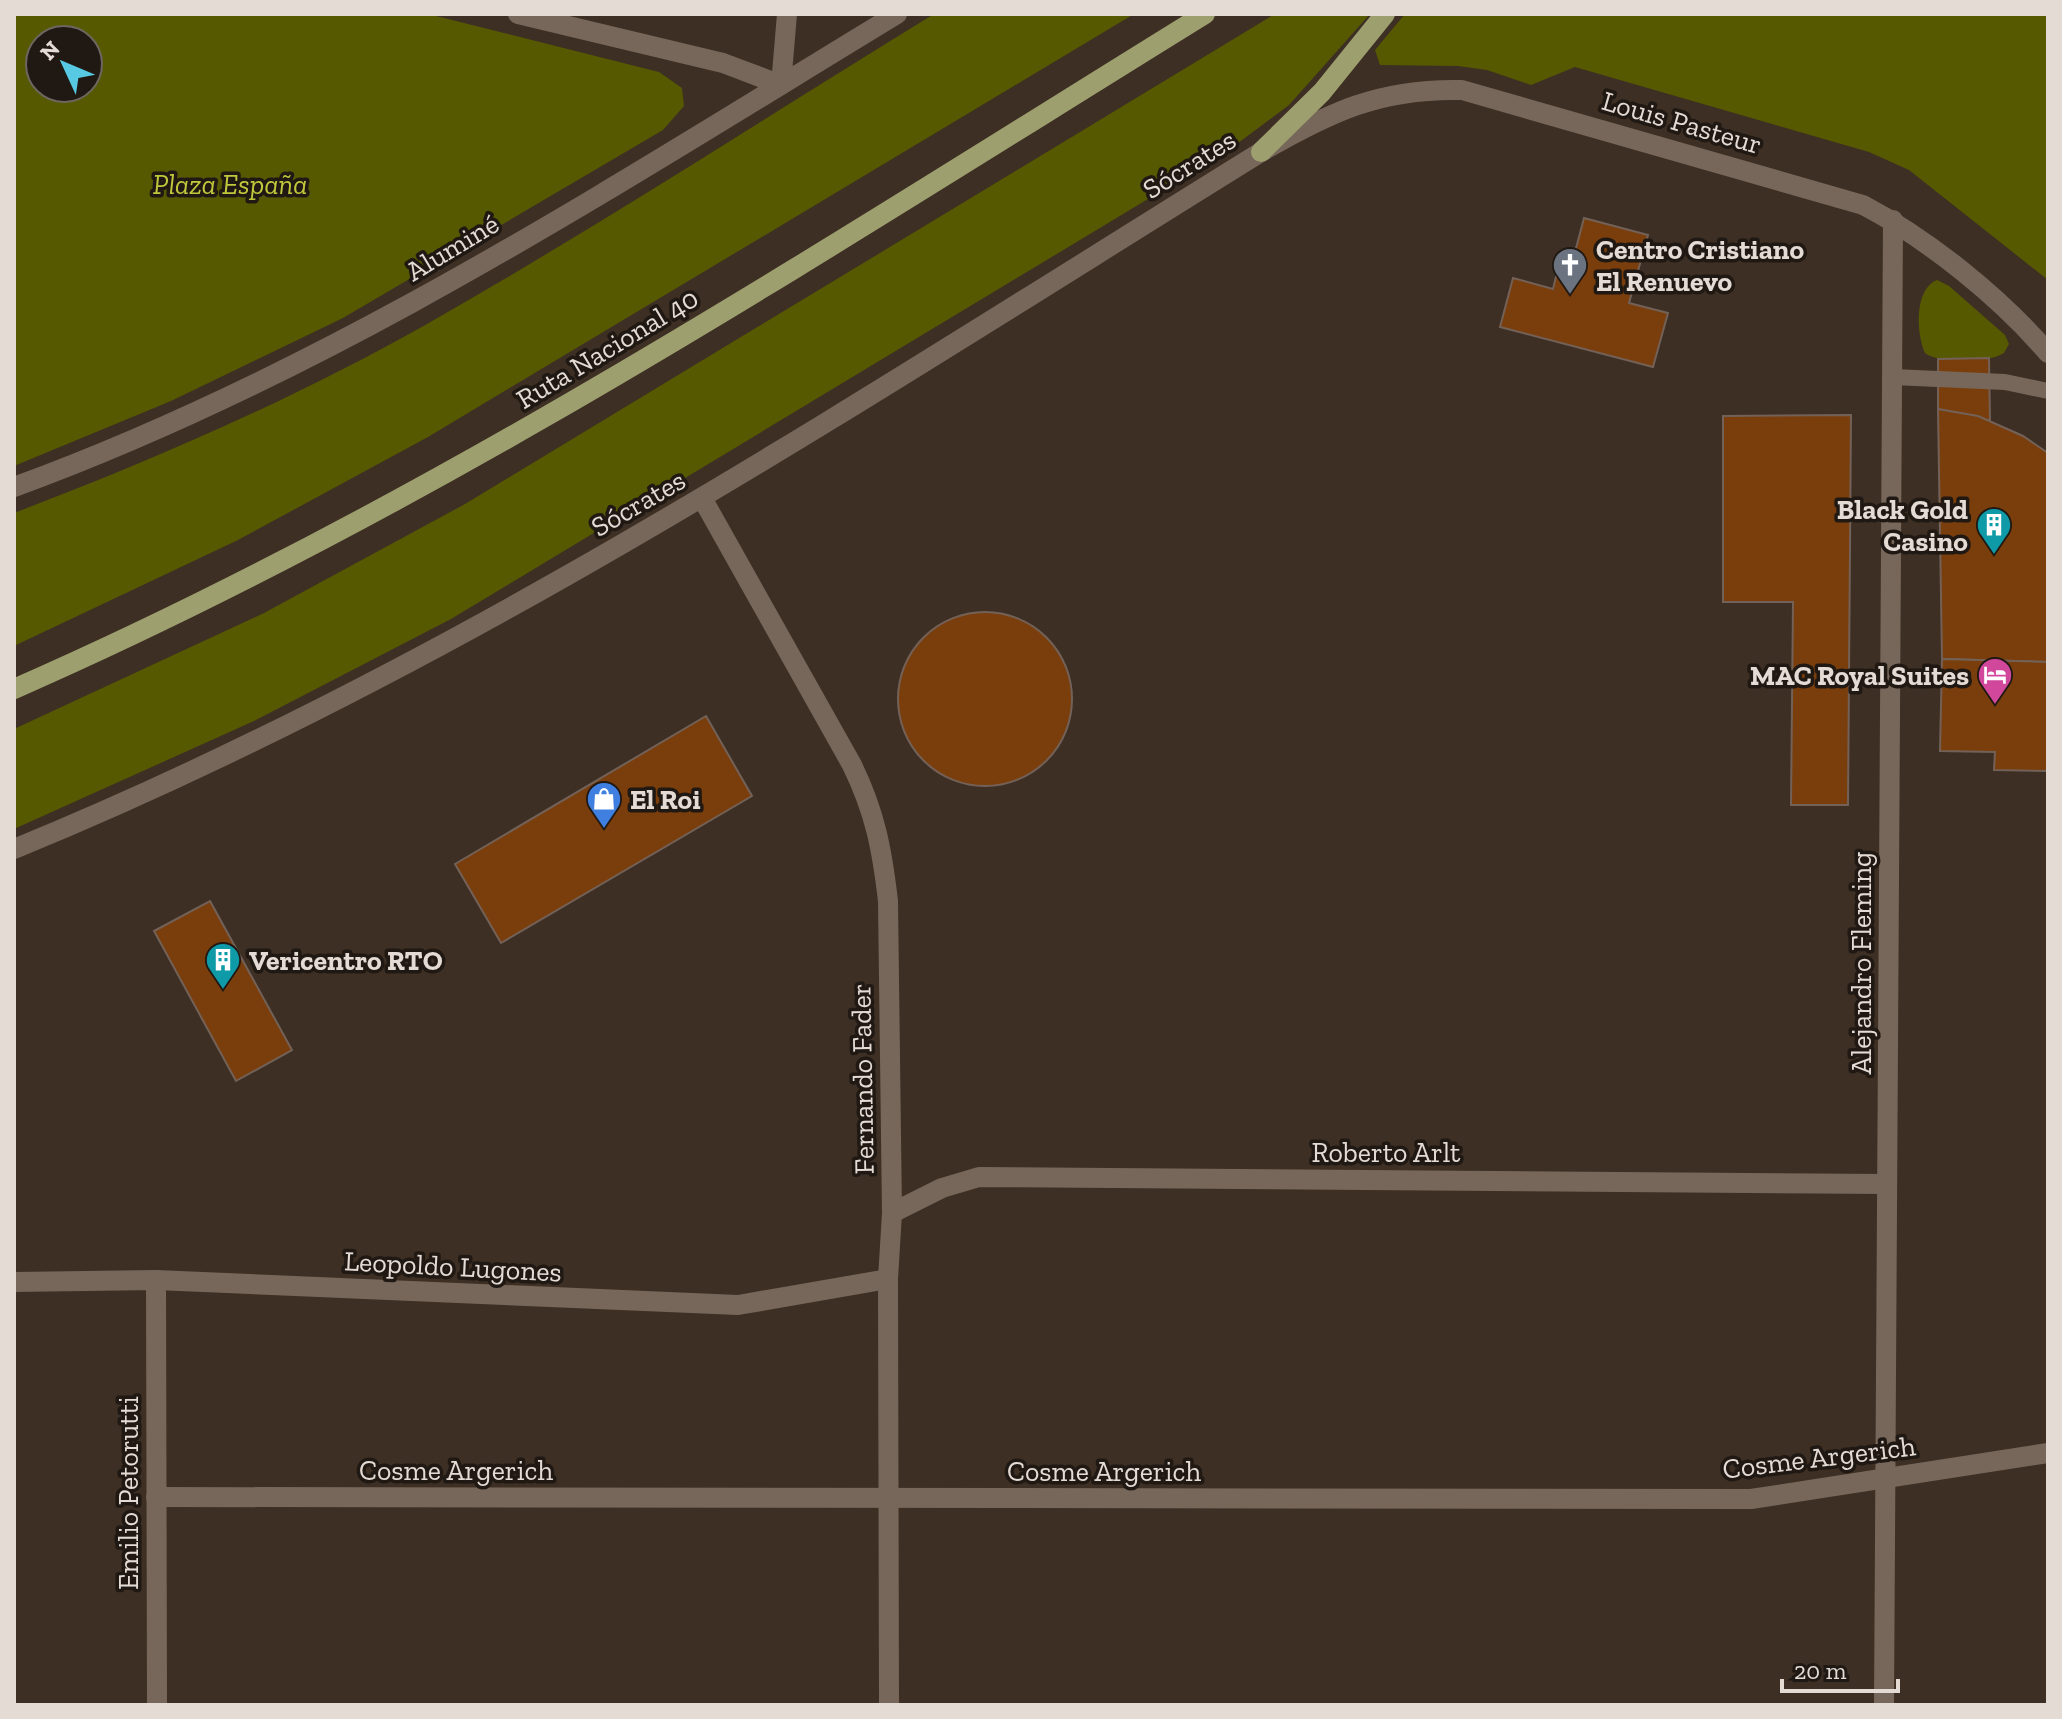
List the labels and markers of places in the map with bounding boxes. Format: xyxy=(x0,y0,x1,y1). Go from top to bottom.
place label: Centro Cristiano El Renuevo xyxy=(1596,233,1804,298)
church icon: Centro Cristiano El Renuevo xyxy=(1551,246,1589,296)
place label: Black Gold Casino xyxy=(1837,493,1968,558)
building icon: Black Gold Casino xyxy=(1975,506,2013,556)
hotel icon: MAC Royal Suites xyxy=(1976,656,2014,706)
place label: MAC Royal Suites xyxy=(1750,659,1969,692)
shop icon: El Roi xyxy=(585,780,623,830)
place label: El Roi xyxy=(630,783,701,816)
building icon: Vericentro RTO xyxy=(204,941,242,991)
place label: Vericentro RTO xyxy=(249,944,443,977)

